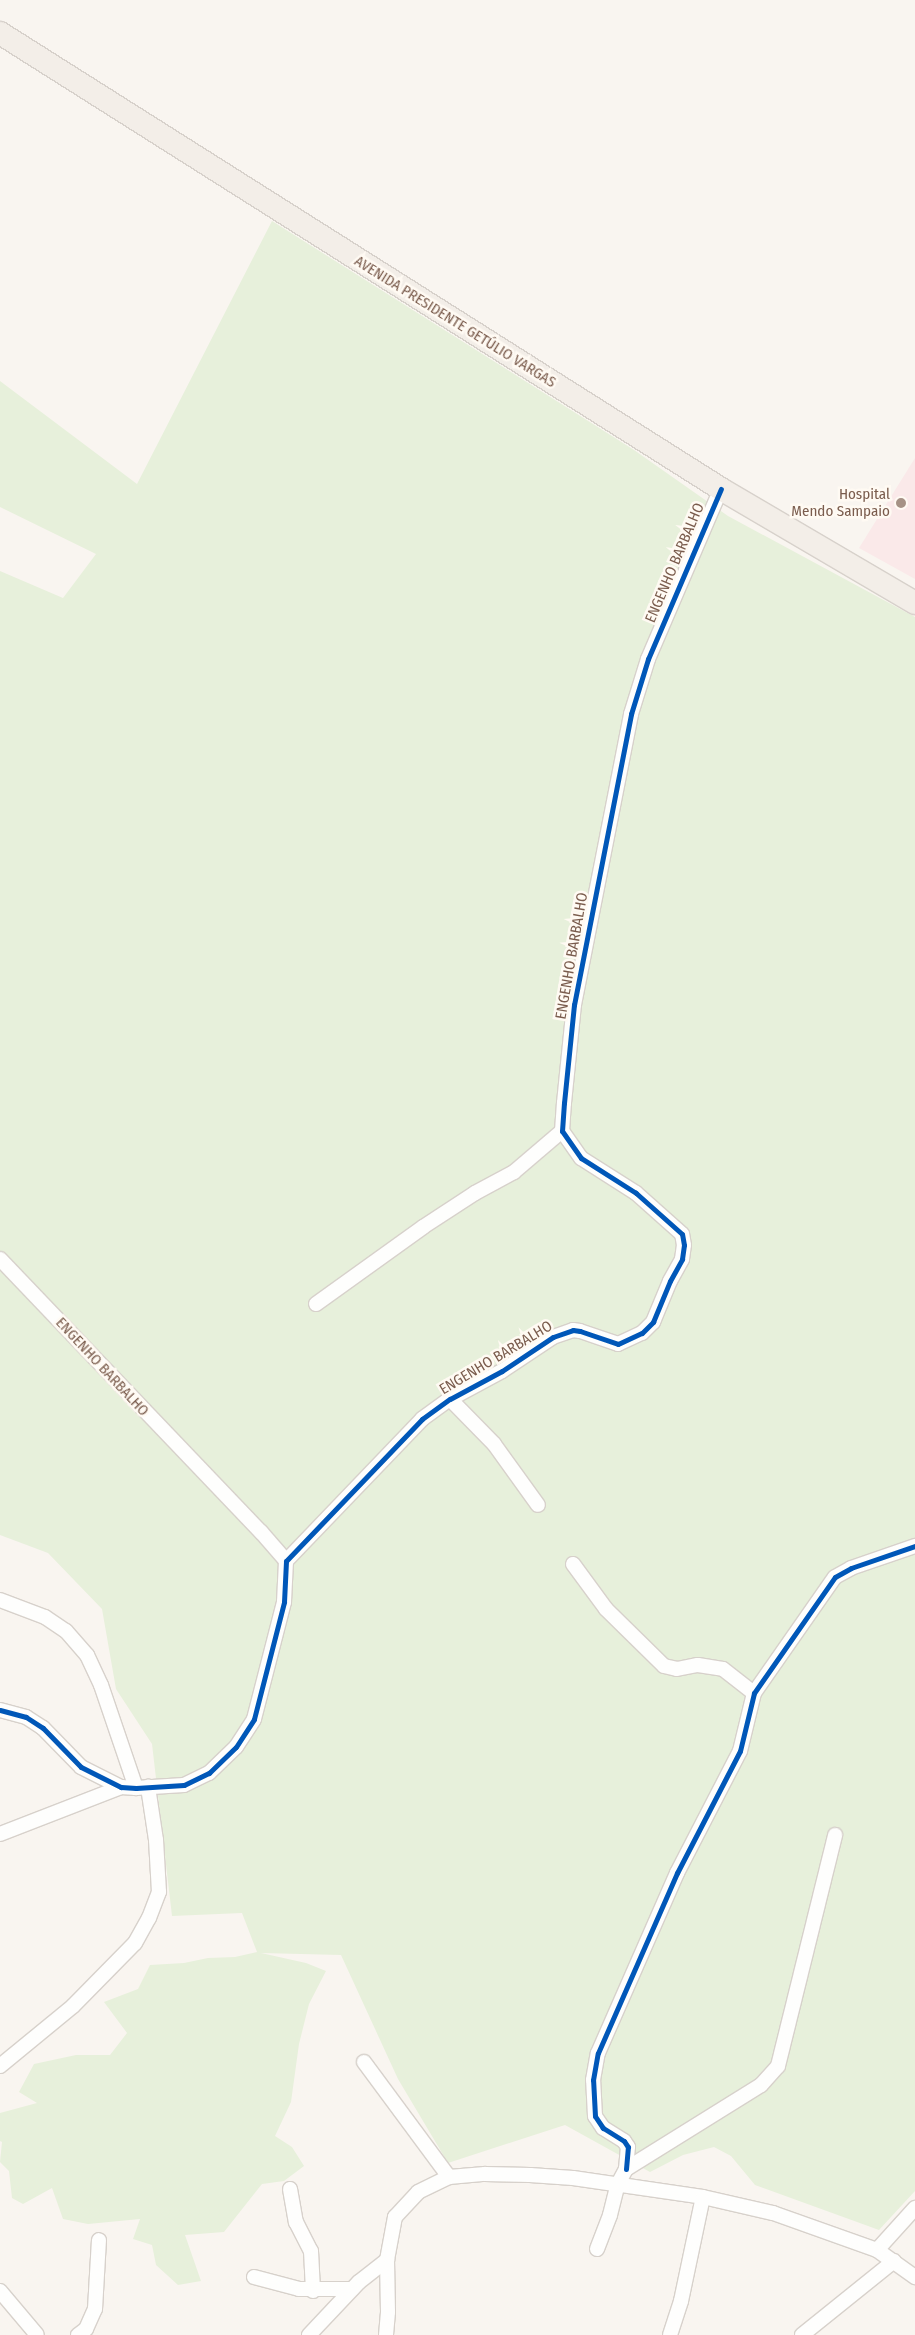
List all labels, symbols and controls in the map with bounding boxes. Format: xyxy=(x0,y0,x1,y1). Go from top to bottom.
street label: AVENIDA PRESIDENTE GETÚLIO VARGAS xyxy=(351,252,559,392)
place label: Hospital Mendo Sampaio xyxy=(791,485,890,520)
marker: Hospital Mendo Sampaio xyxy=(894,496,908,510)
street label: ENGENHO BARBALHO xyxy=(642,500,708,626)
street label: ENGENHO BARBALHO xyxy=(552,891,592,1021)
street label: ENGENHO BARBALHO xyxy=(52,1314,152,1420)
street label: ENGENHO BARBALHO xyxy=(436,1317,556,1399)

